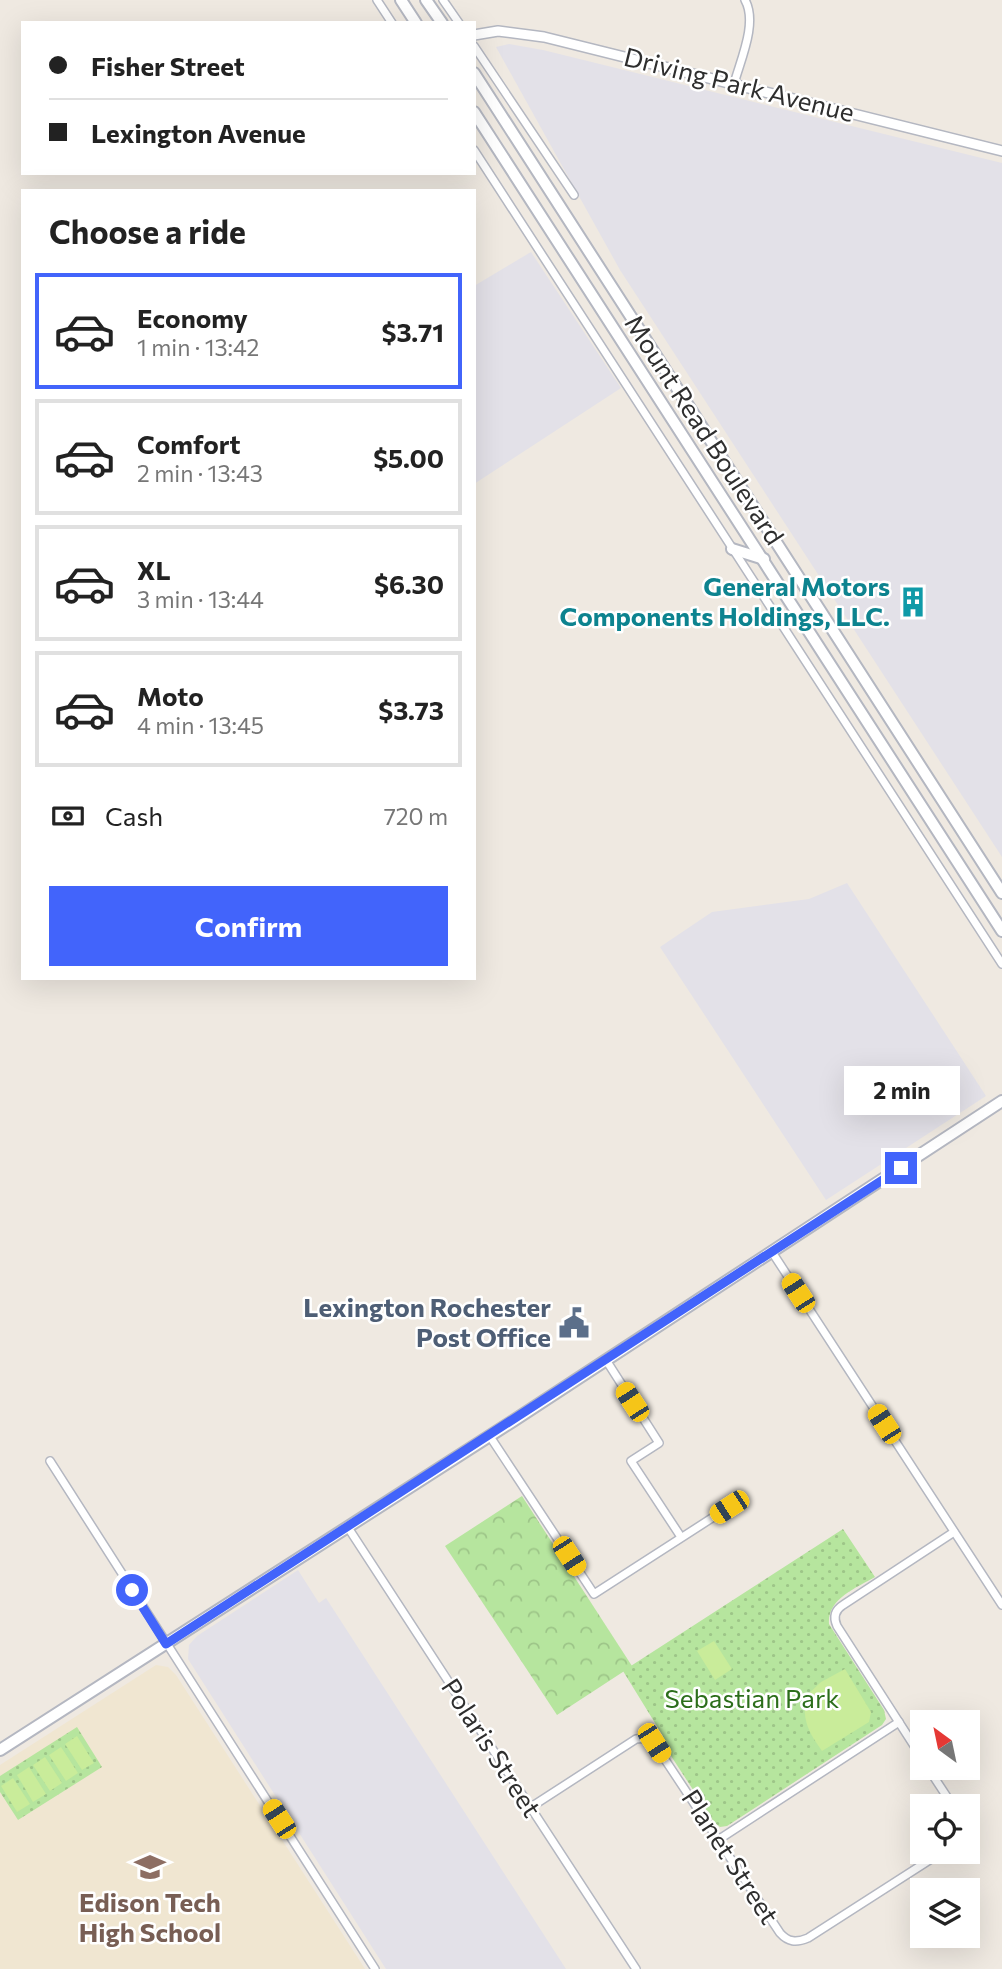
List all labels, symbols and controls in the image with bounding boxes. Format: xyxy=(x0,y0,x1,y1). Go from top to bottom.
street label: Driving Park Avenue xyxy=(621,40,858,127)
text: Fisher Street xyxy=(91,50,245,81)
text: Lexington Avenue xyxy=(91,117,306,148)
text: Choose a ride xyxy=(49,211,246,251)
icon: car xyxy=(53,300,116,363)
text: Economy xyxy=(137,302,248,333)
street label: Mount Read Boulevard xyxy=(619,308,791,550)
text: $3.71 xyxy=(382,316,444,347)
text: 1 min · 13:42 xyxy=(137,333,259,361)
icon: car xyxy=(53,426,116,489)
text: Comfort xyxy=(137,428,240,459)
text: $5.00 xyxy=(373,442,444,473)
text: 2 min · 13:43 xyxy=(137,459,263,487)
icon: car xyxy=(53,552,116,615)
text: XL xyxy=(137,554,171,585)
text: $6.30 xyxy=(374,568,444,599)
place label: General Motors Components Holdings, LLC. xyxy=(559,570,890,631)
text: 3 min · 13:44 xyxy=(137,585,264,613)
building icon: General Motors Components Holdings, LLC. xyxy=(896,585,930,619)
icon: car xyxy=(53,678,116,741)
text: Moto xyxy=(137,680,204,711)
text: $3.73 xyxy=(378,694,444,725)
text: 4 min · 13:45 xyxy=(137,711,264,739)
icon: cash xyxy=(49,797,87,835)
text: Cash xyxy=(105,800,163,831)
text: 720 m xyxy=(384,802,448,830)
button: Confirm xyxy=(49,886,448,966)
callout: 2 min xyxy=(843,1066,959,1116)
text: 2 min xyxy=(873,1076,931,1104)
route end xyxy=(885,1152,917,1184)
car xyxy=(778,1270,819,1316)
place label: Lexington Rochester Post Office xyxy=(303,1291,551,1352)
public building icon: Lexington Rochester Post Office xyxy=(557,1306,591,1340)
car xyxy=(612,1379,653,1425)
car xyxy=(864,1401,905,1447)
car xyxy=(706,1487,753,1527)
car xyxy=(549,1533,590,1579)
route start xyxy=(116,1574,148,1606)
street label: Polaris Street xyxy=(436,1672,549,1822)
park label: Sebastian Park xyxy=(665,1682,839,1713)
north arrow xyxy=(910,1710,980,1780)
map controls xyxy=(910,1710,980,1948)
car xyxy=(634,1720,675,1766)
street label: Planet Street xyxy=(676,1783,786,1929)
button: locate xyxy=(910,1794,980,1864)
car xyxy=(259,1796,300,1842)
school or university icon: Edison Tech High School xyxy=(133,1850,167,1884)
button: layers xyxy=(910,1878,980,1948)
place label: Edison Tech High School xyxy=(79,1886,221,1947)

